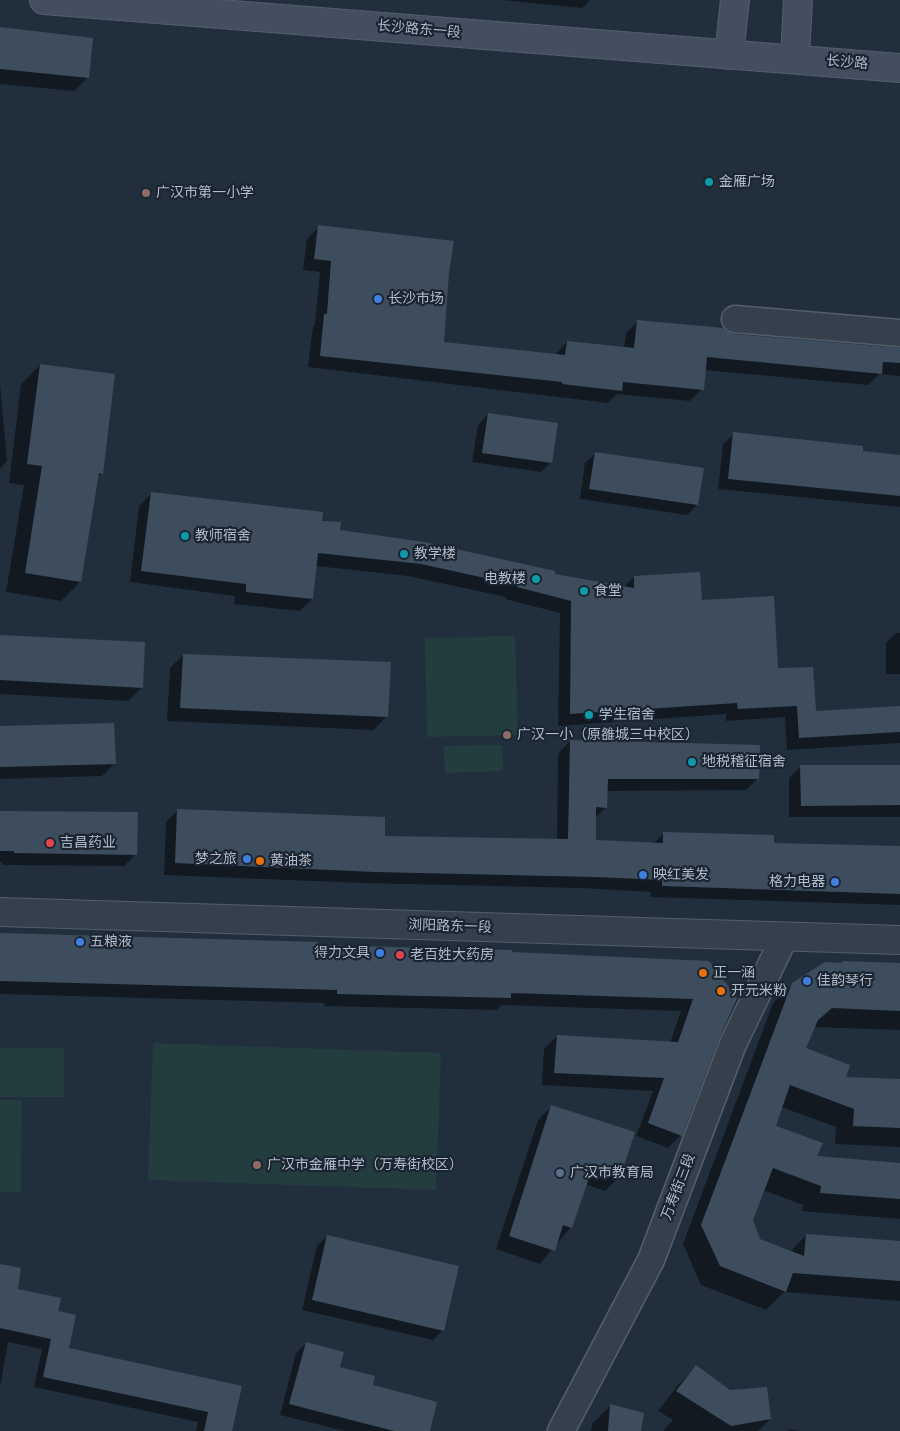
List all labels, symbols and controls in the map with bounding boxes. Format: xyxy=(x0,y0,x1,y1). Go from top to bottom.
street label: 长沙路东一段 xyxy=(376,18,462,42)
street label: 长沙路 xyxy=(825,53,869,73)
place label: 金雁广场 xyxy=(719,174,775,190)
marker: 金雁广场 xyxy=(703,176,715,188)
place label: 广汉市第一小学 xyxy=(156,185,254,201)
marker: 广汉市第一小学 xyxy=(140,187,152,199)
place label: 长沙市场 xyxy=(388,291,444,307)
marker: 长沙市场 xyxy=(372,293,384,305)
place label: 教师宿舍 xyxy=(195,528,251,544)
marker: 教师宿舍 xyxy=(179,530,191,542)
place label: 教学楼 xyxy=(414,546,456,562)
marker: 教学楼 xyxy=(398,548,410,560)
place label: 电教楼 xyxy=(484,571,526,587)
marker: 电教楼 xyxy=(530,573,542,585)
place label: 食堂 xyxy=(594,583,622,599)
marker: 食堂 xyxy=(578,585,590,597)
place label: 学生宿舍 xyxy=(599,707,655,723)
marker: 学生宿舍 xyxy=(583,709,595,721)
place label: 广汉一小（原雒城三中校区） xyxy=(517,727,699,743)
marker: 广汉一小（原雒城三中校区） xyxy=(501,729,513,741)
place label: 地税稽征宿舍 xyxy=(702,754,786,770)
marker: 地税稽征宿舍 xyxy=(686,756,698,768)
place label: 吉昌药业 xyxy=(60,835,116,851)
marker: 吉昌药业 xyxy=(44,837,56,849)
place label: 梦之旅 xyxy=(195,851,237,867)
marker: 梦之旅 xyxy=(241,853,253,865)
place label: 黄油茶 xyxy=(270,853,312,869)
marker: 黄油茶 xyxy=(254,855,266,867)
place label: 映红美发 xyxy=(653,867,709,883)
marker: 映红美发 xyxy=(637,869,649,881)
place label: 格力电器 xyxy=(769,874,825,890)
marker: 格力电器 xyxy=(829,876,841,888)
street label: 浏阳路东一段 xyxy=(408,917,492,937)
place label: 五粮液 xyxy=(90,934,132,950)
marker: 五粮液 xyxy=(74,936,86,948)
place label: 得力文具 xyxy=(314,945,370,961)
marker: 得力文具 xyxy=(374,947,386,959)
place label: 老百姓大药房 xyxy=(410,947,494,963)
marker: 老百姓大药房 xyxy=(394,949,406,961)
place label: 正一涵 xyxy=(713,965,755,981)
marker: 正一涵 xyxy=(697,967,709,979)
place label: 佳韵琴行 xyxy=(817,973,873,989)
marker: 佳韵琴行 xyxy=(801,975,813,987)
place label: 开元米粉 xyxy=(731,983,787,999)
marker: 开元米粉 xyxy=(715,985,727,997)
street label: 万寿街三段 xyxy=(659,1151,699,1223)
place label: 广汉市金雁中学（万寿街校区） xyxy=(267,1157,463,1173)
marker: 广汉市金雁中学（万寿街校区） xyxy=(251,1159,263,1171)
place label: 广汉市教育局 xyxy=(570,1165,654,1181)
marker: 广汉市教育局 xyxy=(554,1167,566,1179)

